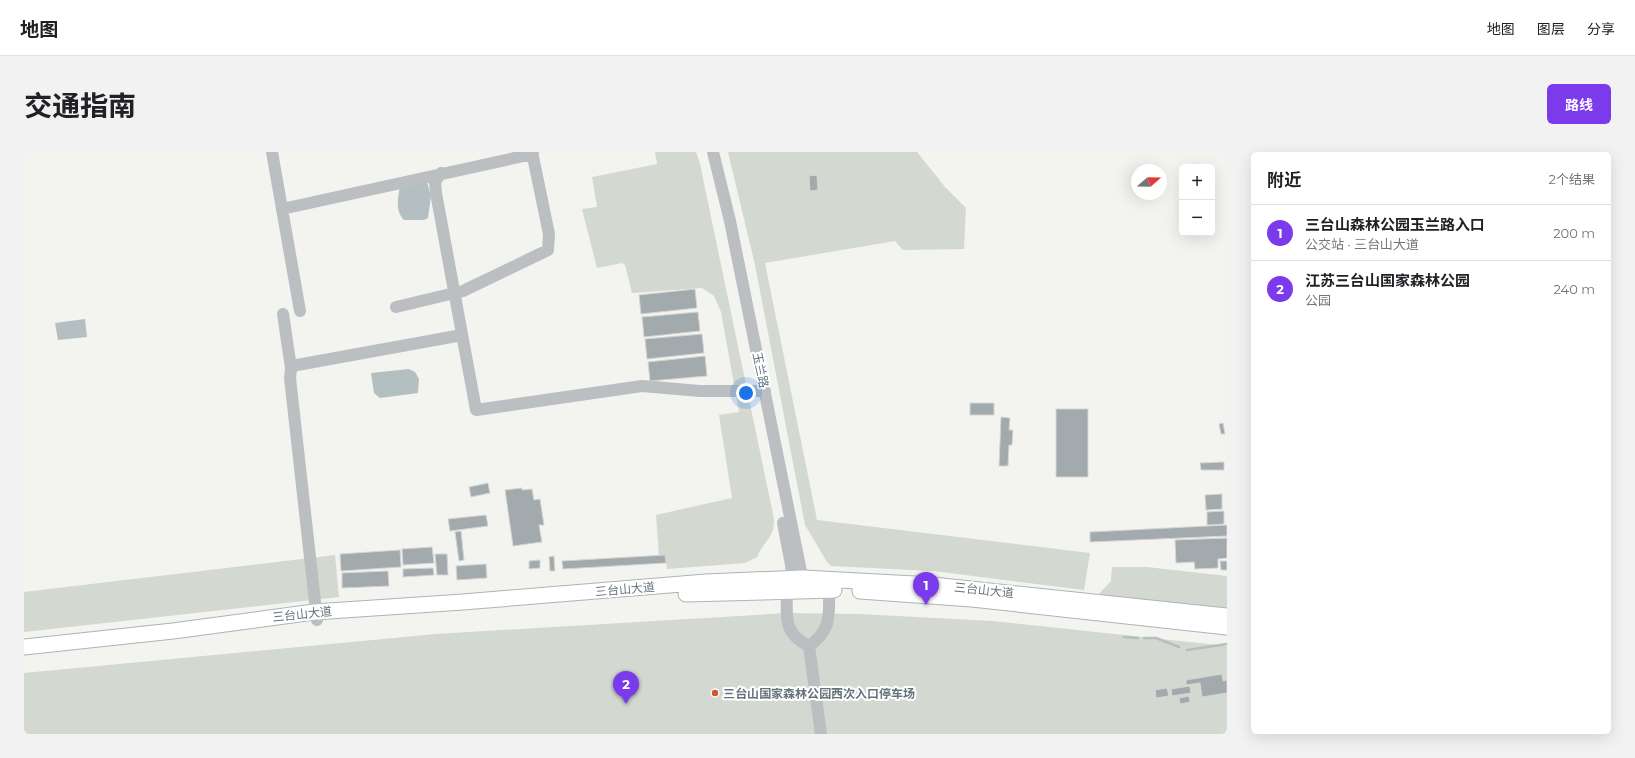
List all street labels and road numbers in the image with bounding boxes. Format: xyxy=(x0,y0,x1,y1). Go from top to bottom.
street label: 玉兰路 xyxy=(750,351,772,389)
street label: 三台山大道 xyxy=(594,579,656,599)
street label: 三台山大道 xyxy=(953,579,1015,601)
street label: 三台山大道 xyxy=(271,603,333,625)

